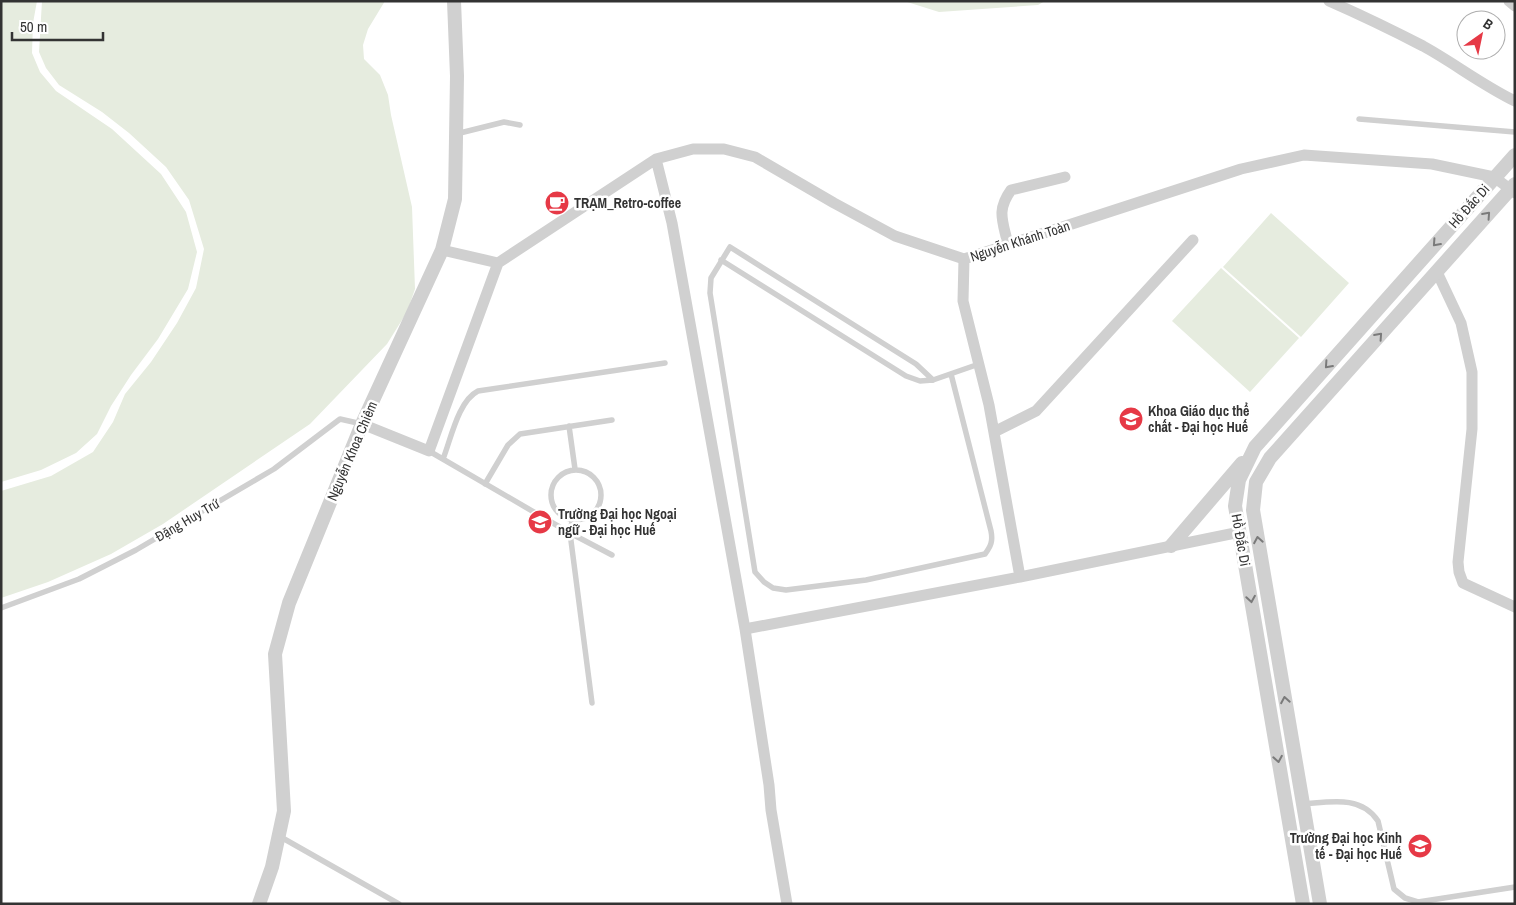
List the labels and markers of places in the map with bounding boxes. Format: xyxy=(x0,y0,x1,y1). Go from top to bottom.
cafe icon: TRẠM_Retro-coffee xyxy=(544,190,570,216)
place label: TRẠM_Retro-coffee xyxy=(574,194,681,212)
place label: Khoa Giáo dục thể chất - Đại học Huế xyxy=(1148,402,1249,436)
school or university icon: Khoa Giáo dục thể chất - Đại học Huế xyxy=(1118,406,1144,432)
place label: Trường Đại học Ngoại ngữ - Đại học Huế xyxy=(558,505,677,539)
school or university icon: Trường Đại học Ngoại ngữ - Đại học Huế xyxy=(527,509,553,535)
place label: Trường Đại học Kinh tế - Đại học Huế xyxy=(1290,829,1402,863)
school or university icon: Trường Đại học Kinh tế - Đại học Huế xyxy=(1407,833,1433,859)

